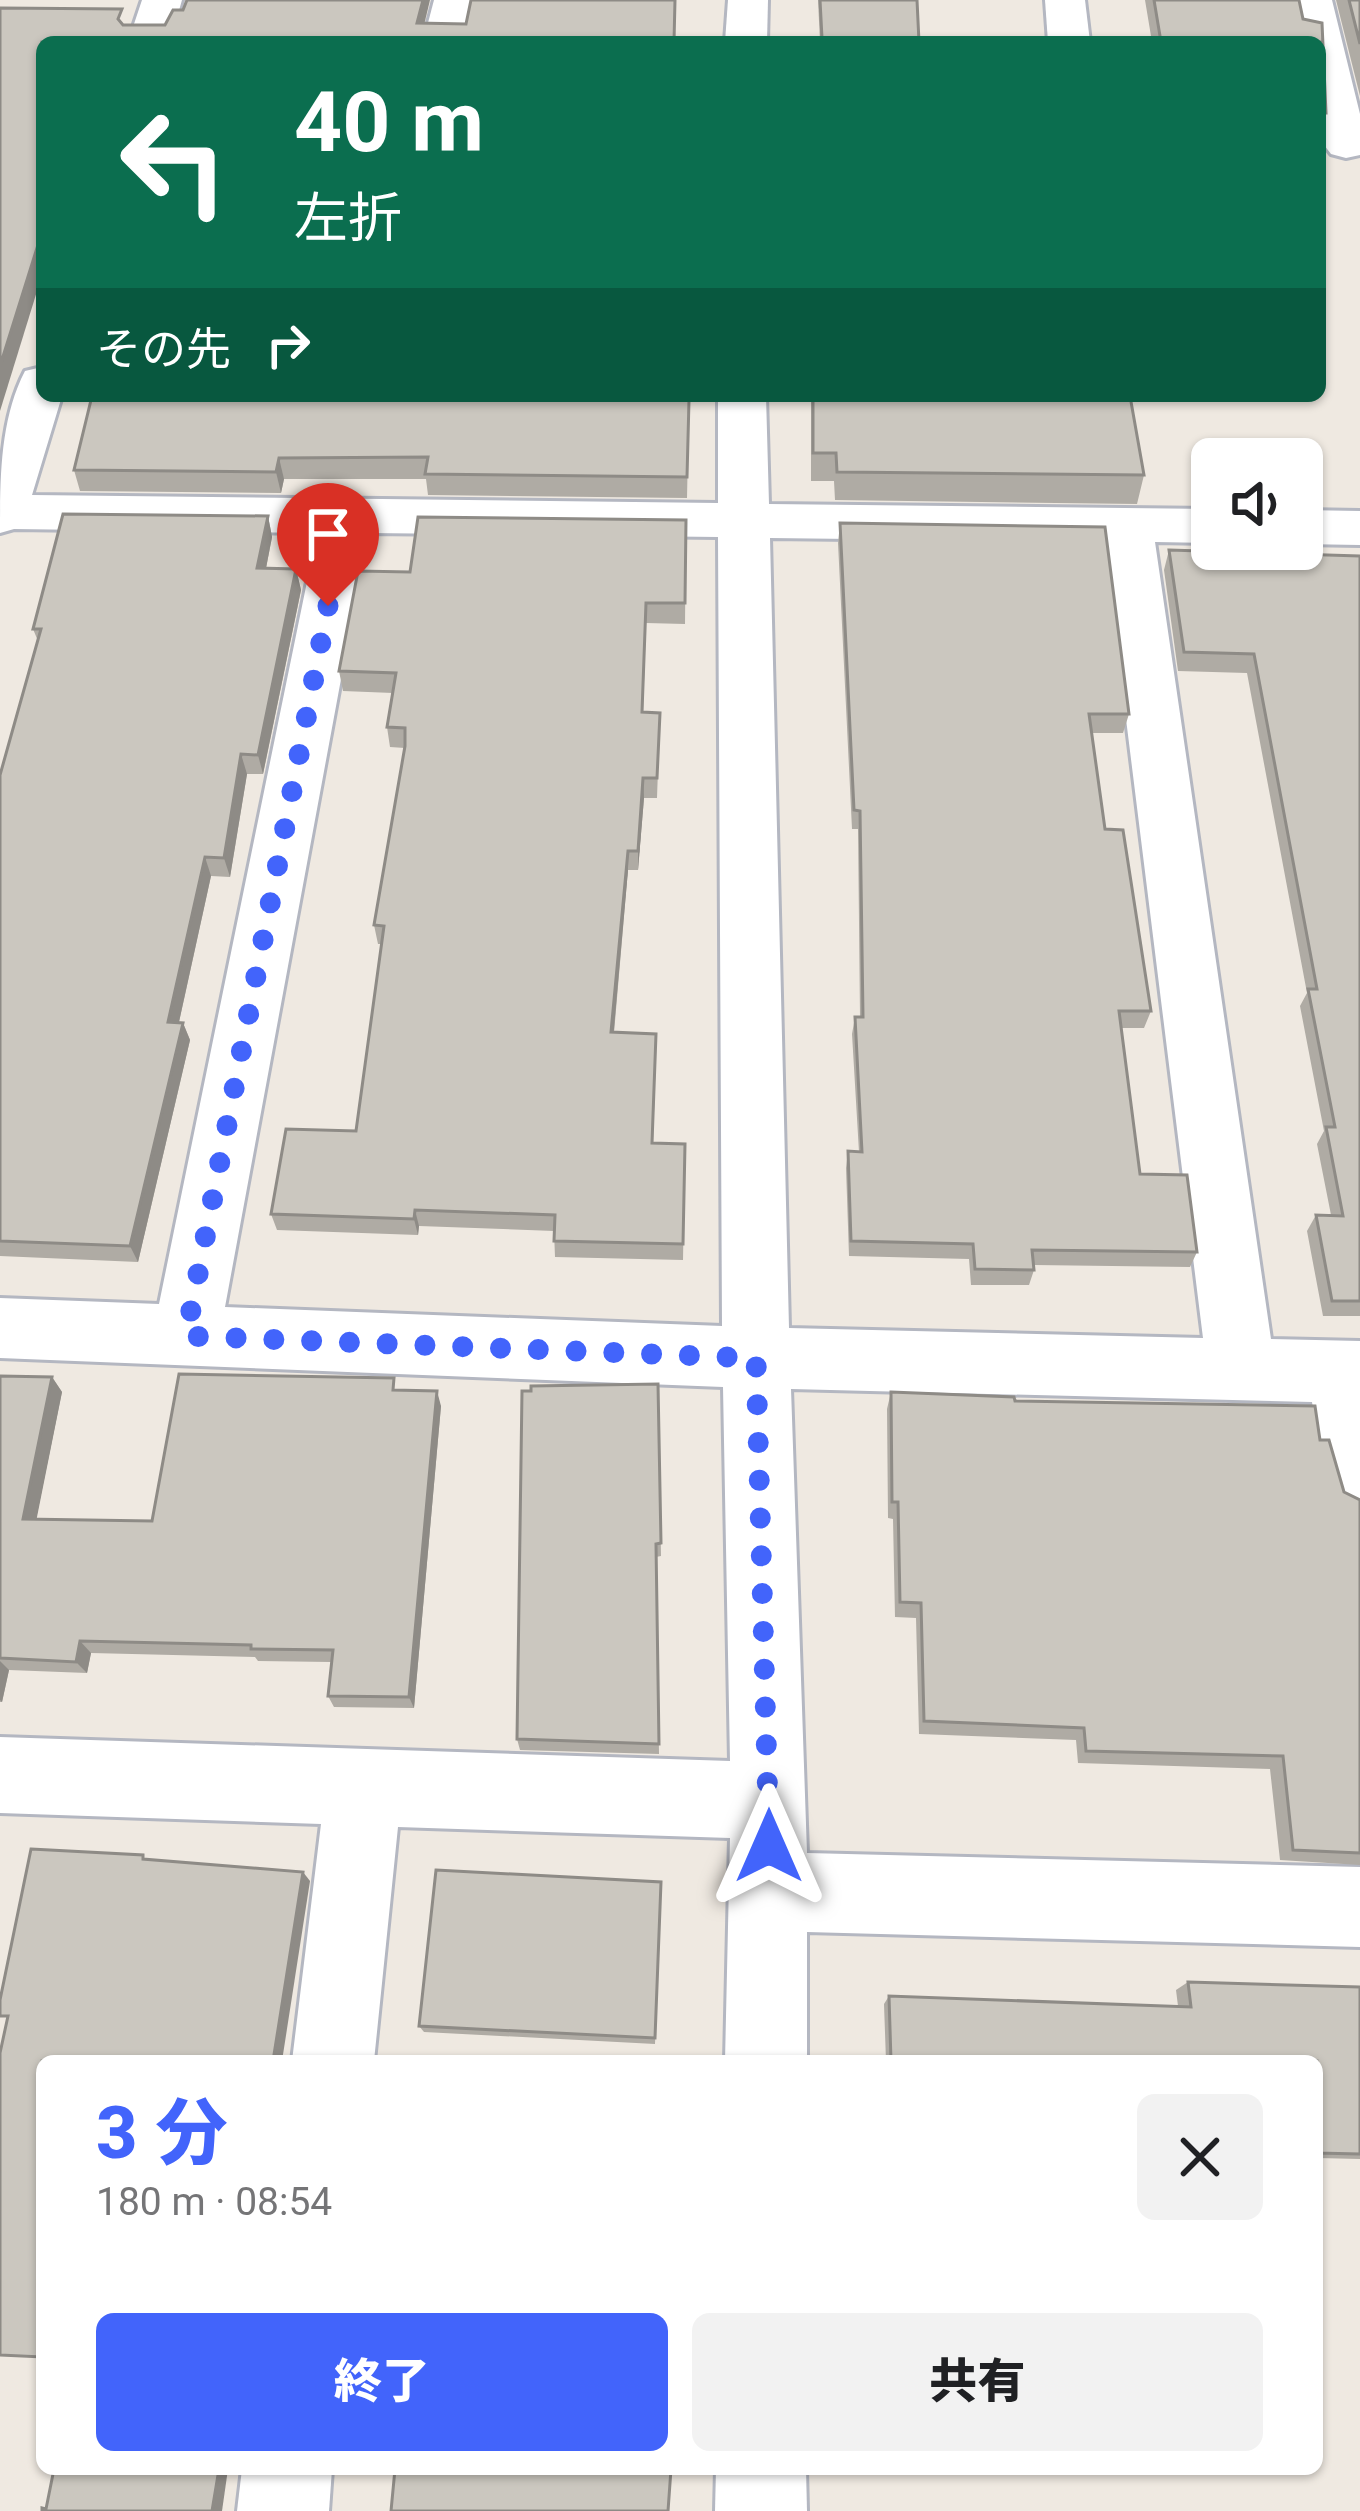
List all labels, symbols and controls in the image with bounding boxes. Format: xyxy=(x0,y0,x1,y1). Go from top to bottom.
text: 40 m xyxy=(294,73,484,172)
icon: left xyxy=(96,84,252,240)
text: 左折 xyxy=(294,187,402,250)
icon: right xyxy=(255,312,321,378)
text: その先 xyxy=(96,323,231,376)
map controls xyxy=(1191,438,1323,570)
button: sound xyxy=(1191,438,1323,570)
pin xyxy=(277,483,379,606)
icon: arrive xyxy=(295,501,361,567)
position arrow xyxy=(706,1783,832,1909)
text: 3 分 xyxy=(96,2091,227,2176)
button: close xyxy=(1137,2094,1263,2220)
text: 180 m · 08:54 xyxy=(96,2179,332,2225)
button: 終了 xyxy=(96,2313,668,2451)
button: 共有 xyxy=(692,2313,1263,2451)

